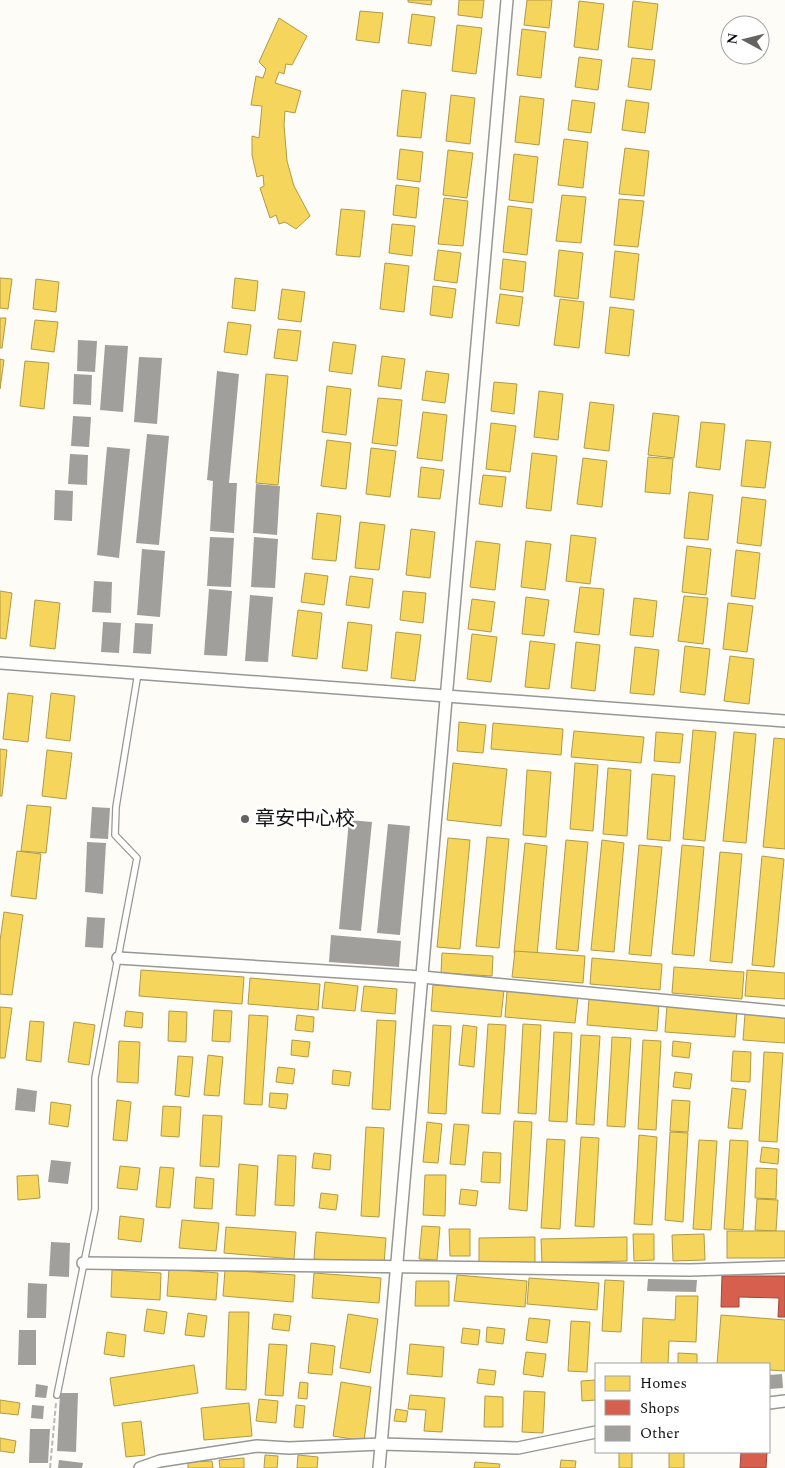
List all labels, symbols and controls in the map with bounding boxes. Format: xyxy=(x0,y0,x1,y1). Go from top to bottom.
north arrow xyxy=(720,15,770,65)
text: N xyxy=(721,32,744,45)
place label: 章安中心校 xyxy=(255,804,355,834)
marker: 章安中心校 xyxy=(239,813,251,825)
legend xyxy=(595,1363,770,1453)
text: Homes xyxy=(640,1372,687,1395)
text: Shops xyxy=(640,1397,680,1420)
text: Other xyxy=(640,1422,679,1445)

